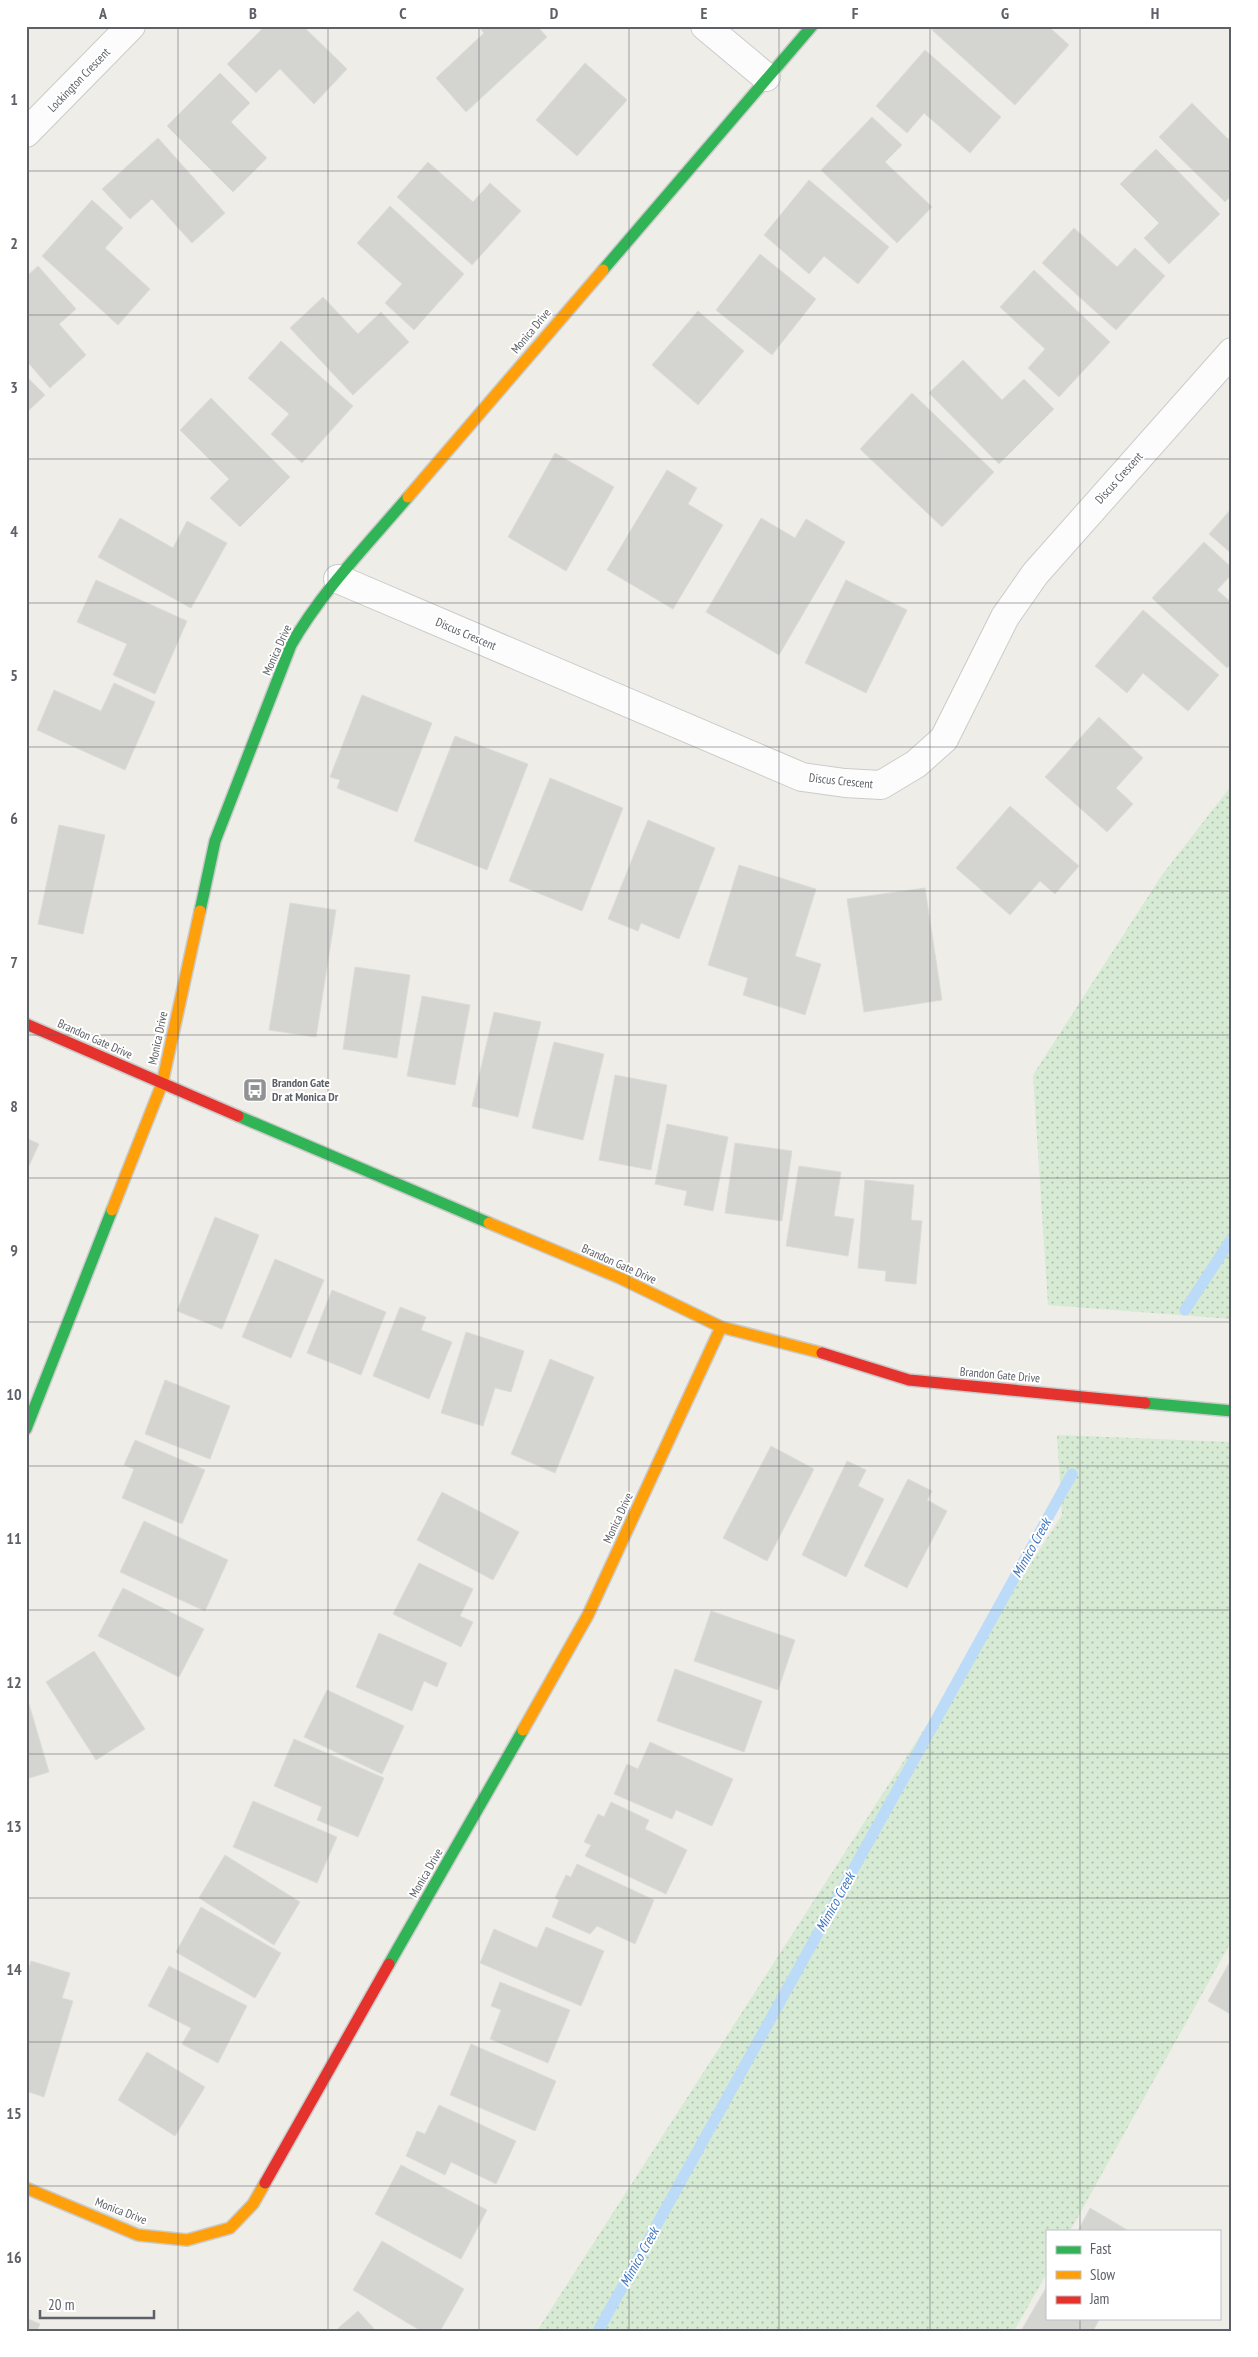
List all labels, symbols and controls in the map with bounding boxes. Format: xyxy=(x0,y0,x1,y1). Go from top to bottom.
text: A xyxy=(98,3,108,23)
text: B xyxy=(249,3,257,23)
text: C xyxy=(399,3,407,23)
text: D xyxy=(550,3,559,23)
text: E xyxy=(701,3,708,23)
text: F xyxy=(852,3,859,23)
text: G xyxy=(1001,3,1009,23)
text: H xyxy=(1151,3,1159,23)
street label: Lockington Crescent xyxy=(44,44,113,115)
text: 1 xyxy=(10,89,18,109)
text: 2 xyxy=(10,233,18,253)
street label: Monica Drive xyxy=(507,305,554,356)
text: 3 xyxy=(10,377,18,397)
street label: Discus Crescent xyxy=(1092,448,1146,507)
text: 4 xyxy=(10,521,18,541)
street label: Discus Crescent xyxy=(434,614,499,653)
street label: Monica Drive xyxy=(259,622,294,678)
text: 5 xyxy=(10,665,18,685)
street label: Discus Crescent xyxy=(808,770,874,791)
text: 6 xyxy=(10,808,18,828)
text: 7 xyxy=(10,952,18,972)
street label: Monica Drive xyxy=(145,1010,170,1066)
street label: Brandon Gate Drive xyxy=(55,1015,135,1062)
place label: Brandon Gate Dr at Monica Dr xyxy=(272,1075,339,1104)
bus stop icon: Brandon Gate Dr at Monica Dr xyxy=(242,1077,268,1103)
text: 8 xyxy=(10,1096,18,1116)
text: 9 xyxy=(10,1240,18,1260)
street label: Brandon Gate Drive xyxy=(579,1240,659,1287)
street label: Brandon Gate Drive xyxy=(959,1364,1041,1385)
text: 10 xyxy=(6,1384,22,1404)
street label: Monica Drive xyxy=(599,1490,636,1545)
water label: Mimico Creek xyxy=(1007,1514,1055,1581)
text: 11 xyxy=(6,1528,22,1548)
text: 12 xyxy=(6,1672,22,1692)
text: 13 xyxy=(6,1816,22,1836)
street label: Monica Drive xyxy=(406,1846,446,1900)
water label: Mimico Creek xyxy=(811,1868,859,1935)
text: 14 xyxy=(6,1959,22,1979)
text: 15 xyxy=(6,2103,22,2123)
street label: Monica Drive xyxy=(93,2194,149,2227)
water label: Mimico Creek xyxy=(615,2223,663,2290)
legend xyxy=(1046,2230,1220,2320)
text: Fast xyxy=(1090,2239,1111,2258)
text: 16 xyxy=(6,2247,22,2267)
text: Slow xyxy=(1090,2265,1115,2284)
scale bar xyxy=(40,2287,154,2319)
text: Jam xyxy=(1089,2289,1109,2308)
text: 20 m xyxy=(48,2295,74,2314)

